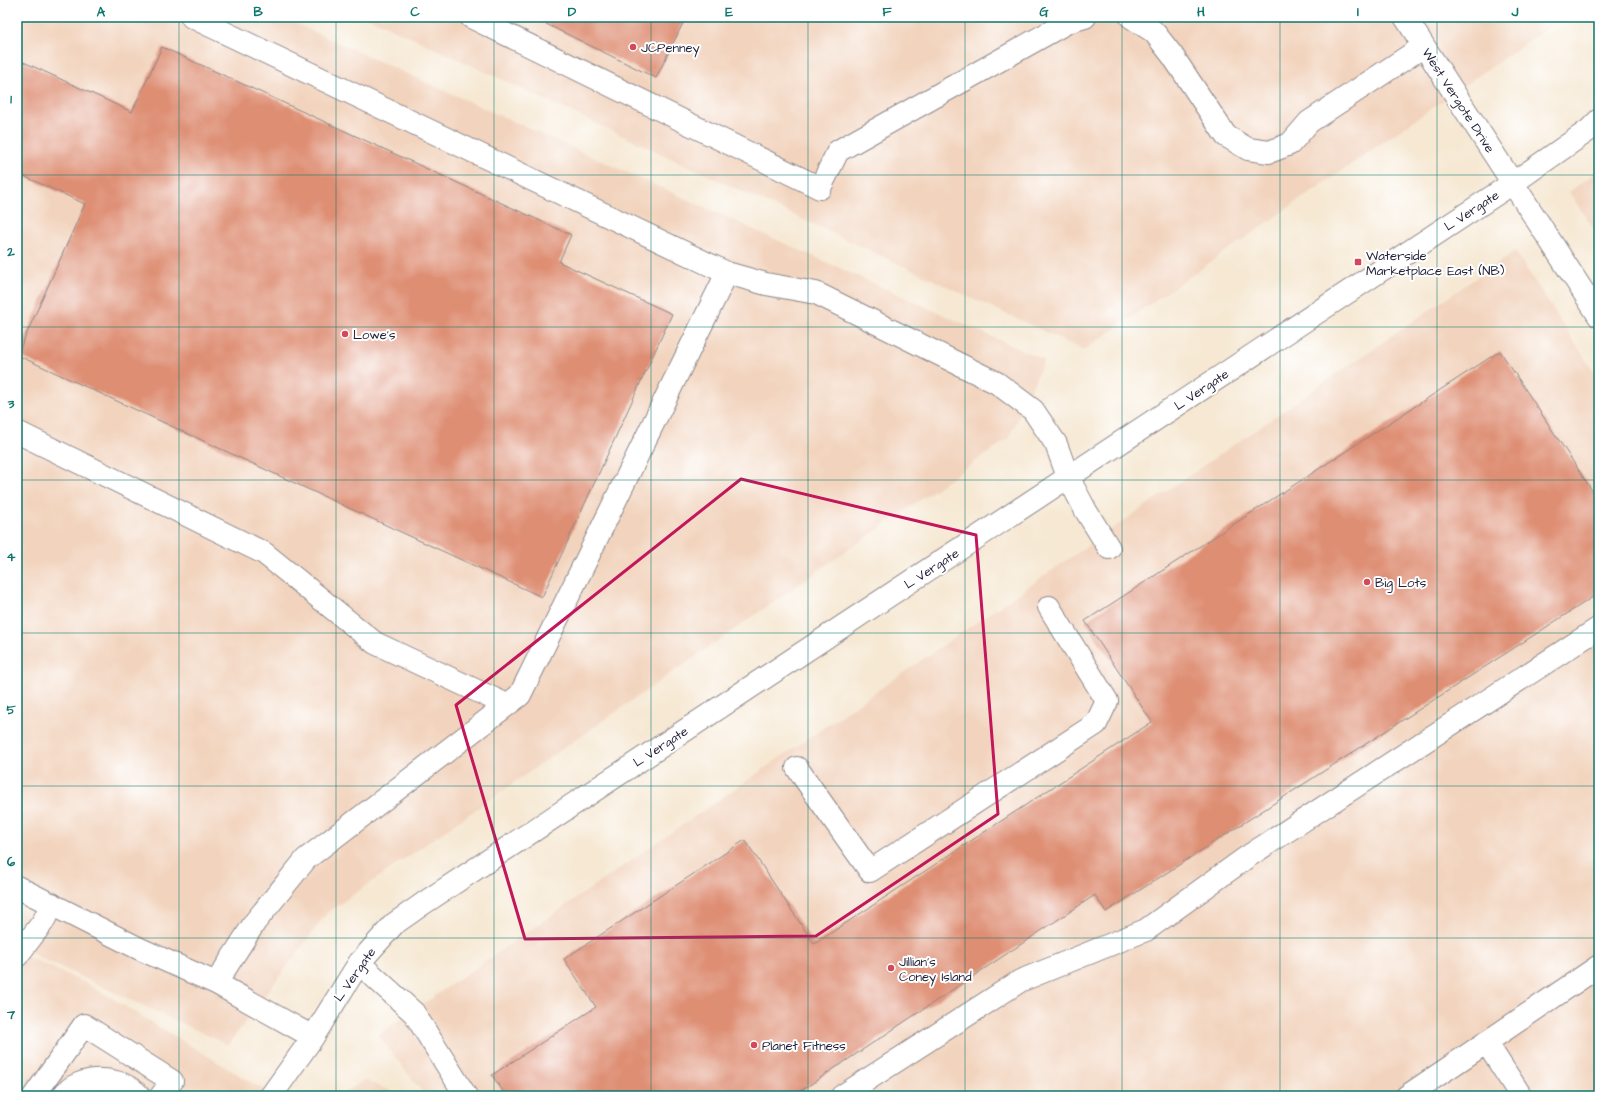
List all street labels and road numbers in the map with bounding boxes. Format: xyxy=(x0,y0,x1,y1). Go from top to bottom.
street label: West Vergote Drive xyxy=(1417,45,1499,157)
street label: L Vergate xyxy=(1441,186,1503,236)
street label: L Vergate xyxy=(1171,365,1233,416)
street label: L Vergate xyxy=(901,544,963,594)
street label: L Vergate xyxy=(630,722,692,772)
street label: L Vergate xyxy=(330,944,381,1006)

